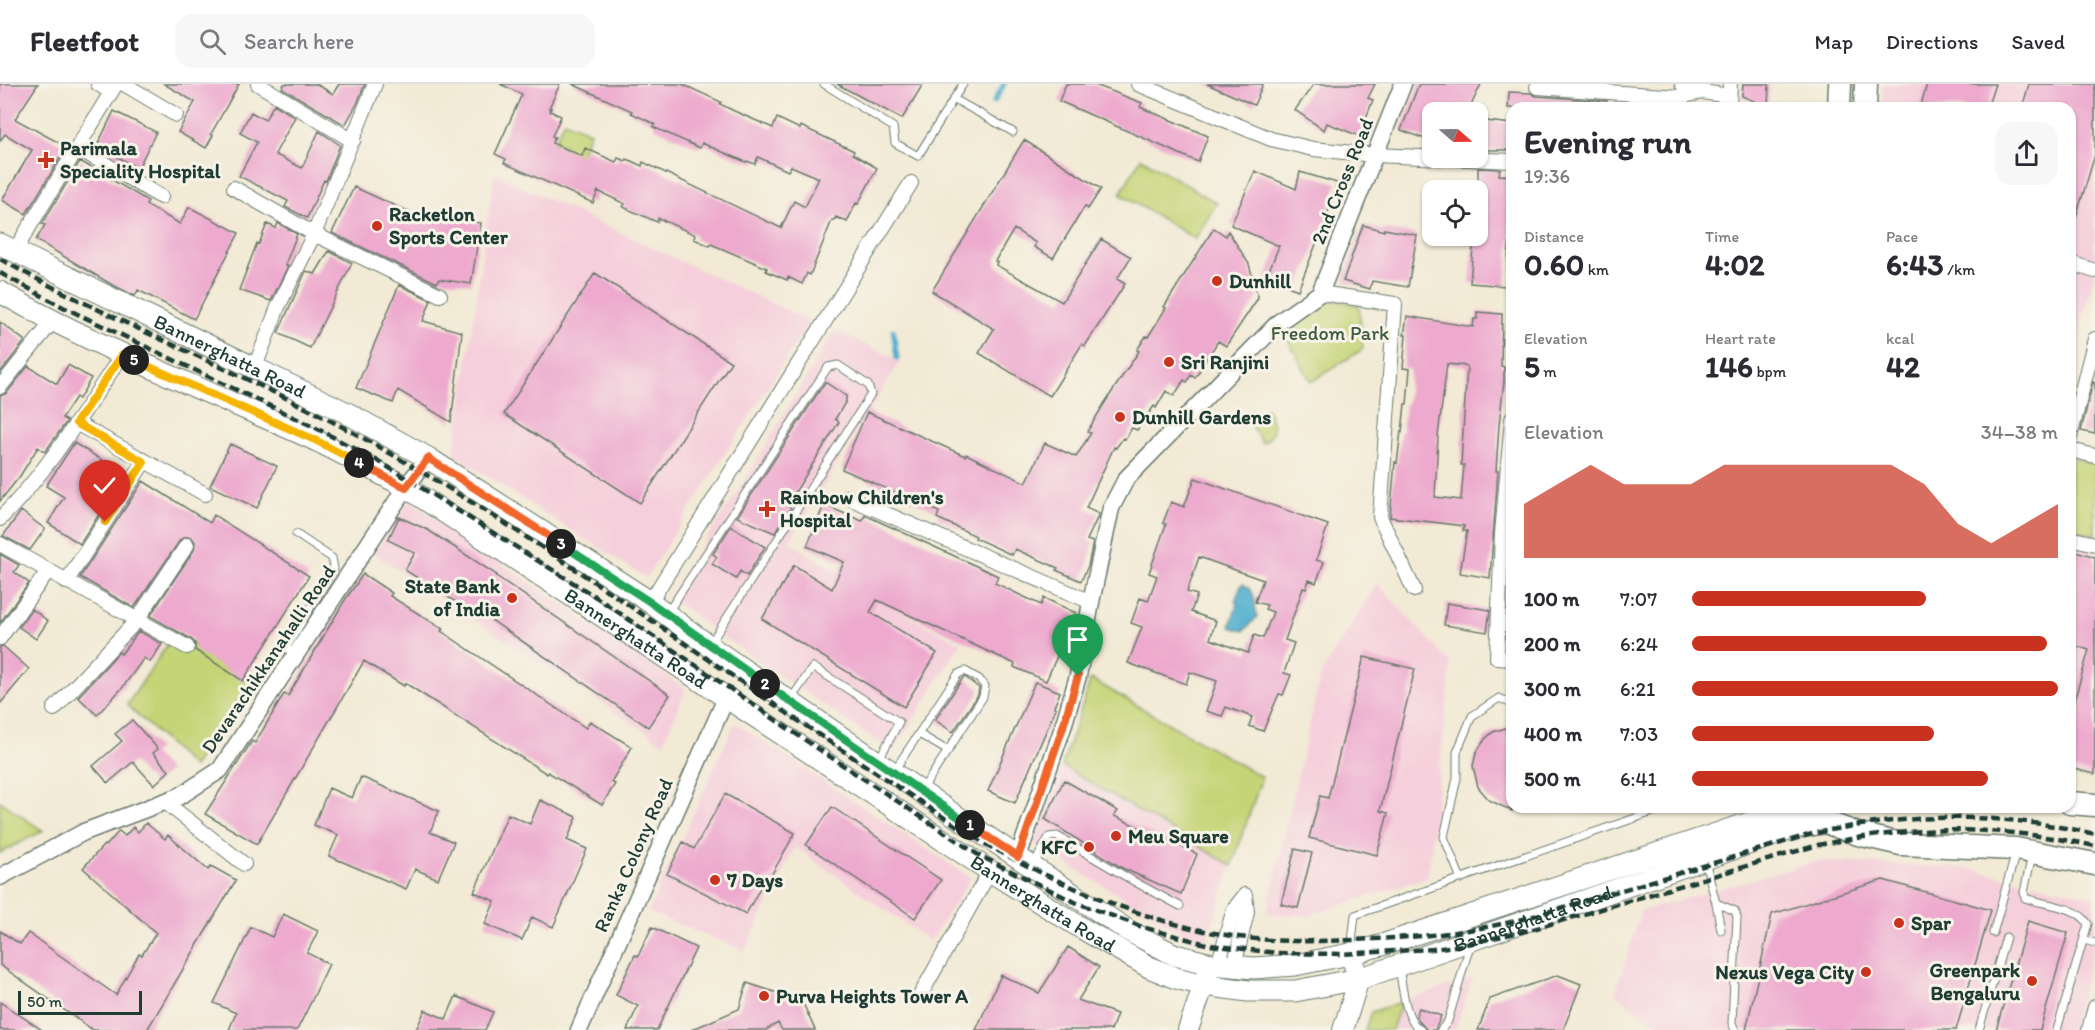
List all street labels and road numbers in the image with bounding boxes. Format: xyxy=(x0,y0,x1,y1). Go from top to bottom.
street label: 2nd Cross Road xyxy=(1306,114,1378,248)
street label: Bannerghatta Road xyxy=(150,309,310,403)
street label: Devarachikkanahalli Road xyxy=(196,560,340,758)
street label: Bannerghatta Road xyxy=(560,583,712,694)
street label: Ranka Colony Road xyxy=(588,774,678,936)
street label: Bannerghatta Road xyxy=(966,850,1120,957)
street label: Bannerghatta Road xyxy=(1450,880,1616,957)

